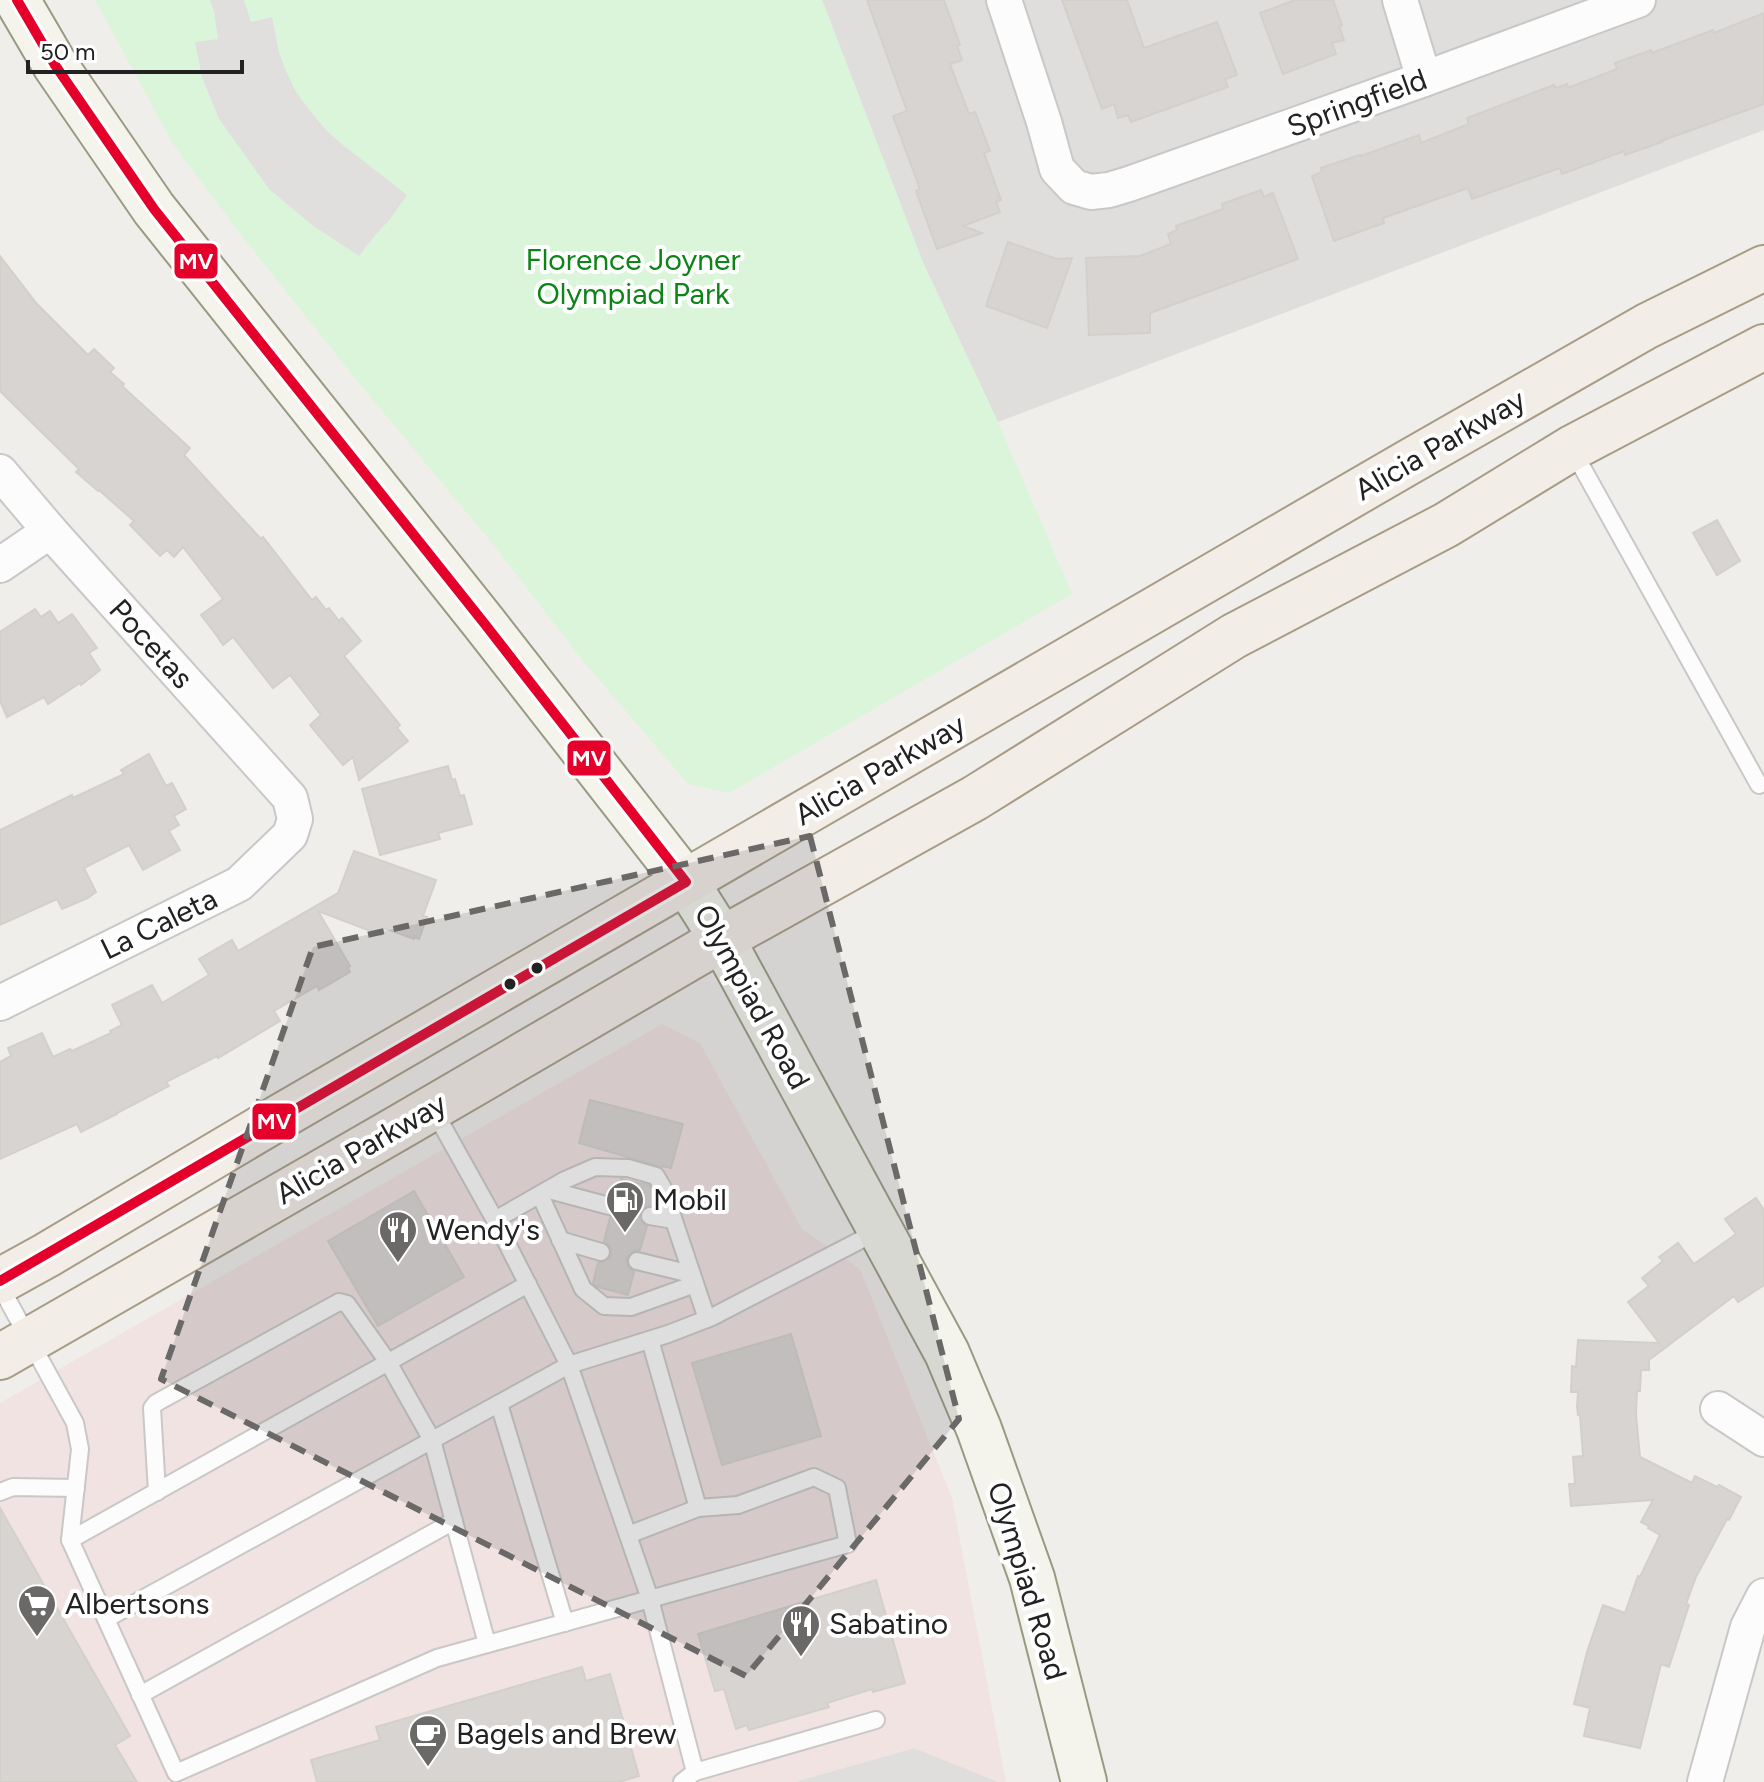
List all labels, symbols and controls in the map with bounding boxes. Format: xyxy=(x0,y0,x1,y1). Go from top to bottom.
scale bar xyxy=(28,24,242,74)
text: 50 m xyxy=(40,37,96,66)
street label: Springfield xyxy=(1282,60,1432,145)
park label: Florence Joyner Olympiad Park xyxy=(525,241,741,312)
line badge: MV xyxy=(173,242,219,280)
text: MV xyxy=(179,248,213,275)
street label: Alicia Parkway xyxy=(1348,381,1532,508)
street label: Pocetas xyxy=(102,591,201,696)
street label: Alicia Parkway xyxy=(788,706,972,833)
line badge: MV xyxy=(566,739,612,777)
text: MV xyxy=(572,745,606,772)
street label: La Caleta xyxy=(95,880,223,968)
street label: Olympiad Road xyxy=(687,898,818,1095)
unlabelled marker xyxy=(529,960,545,976)
unlabelled marker xyxy=(502,976,518,992)
street label: Alicia Parkway xyxy=(269,1085,453,1212)
line badge: MV xyxy=(251,1102,297,1141)
text: MV xyxy=(257,1108,291,1135)
fuel station icon: Mobil xyxy=(604,1179,646,1234)
place label: Mobil xyxy=(653,1181,727,1218)
restaurant icon: Wendy's xyxy=(377,1209,419,1264)
place label: Wendy's xyxy=(426,1211,540,1248)
street label: Olympiad Road xyxy=(980,1477,1075,1684)
supermarket icon: Albertsons xyxy=(16,1583,58,1638)
place label: Albertsons xyxy=(65,1585,209,1622)
restaurant icon: Sabatino xyxy=(780,1603,822,1658)
place label: Sabatino xyxy=(829,1605,948,1642)
cafe icon: Bagels and Brew xyxy=(407,1713,449,1768)
place label: Bagels and Brew xyxy=(456,1715,677,1752)

